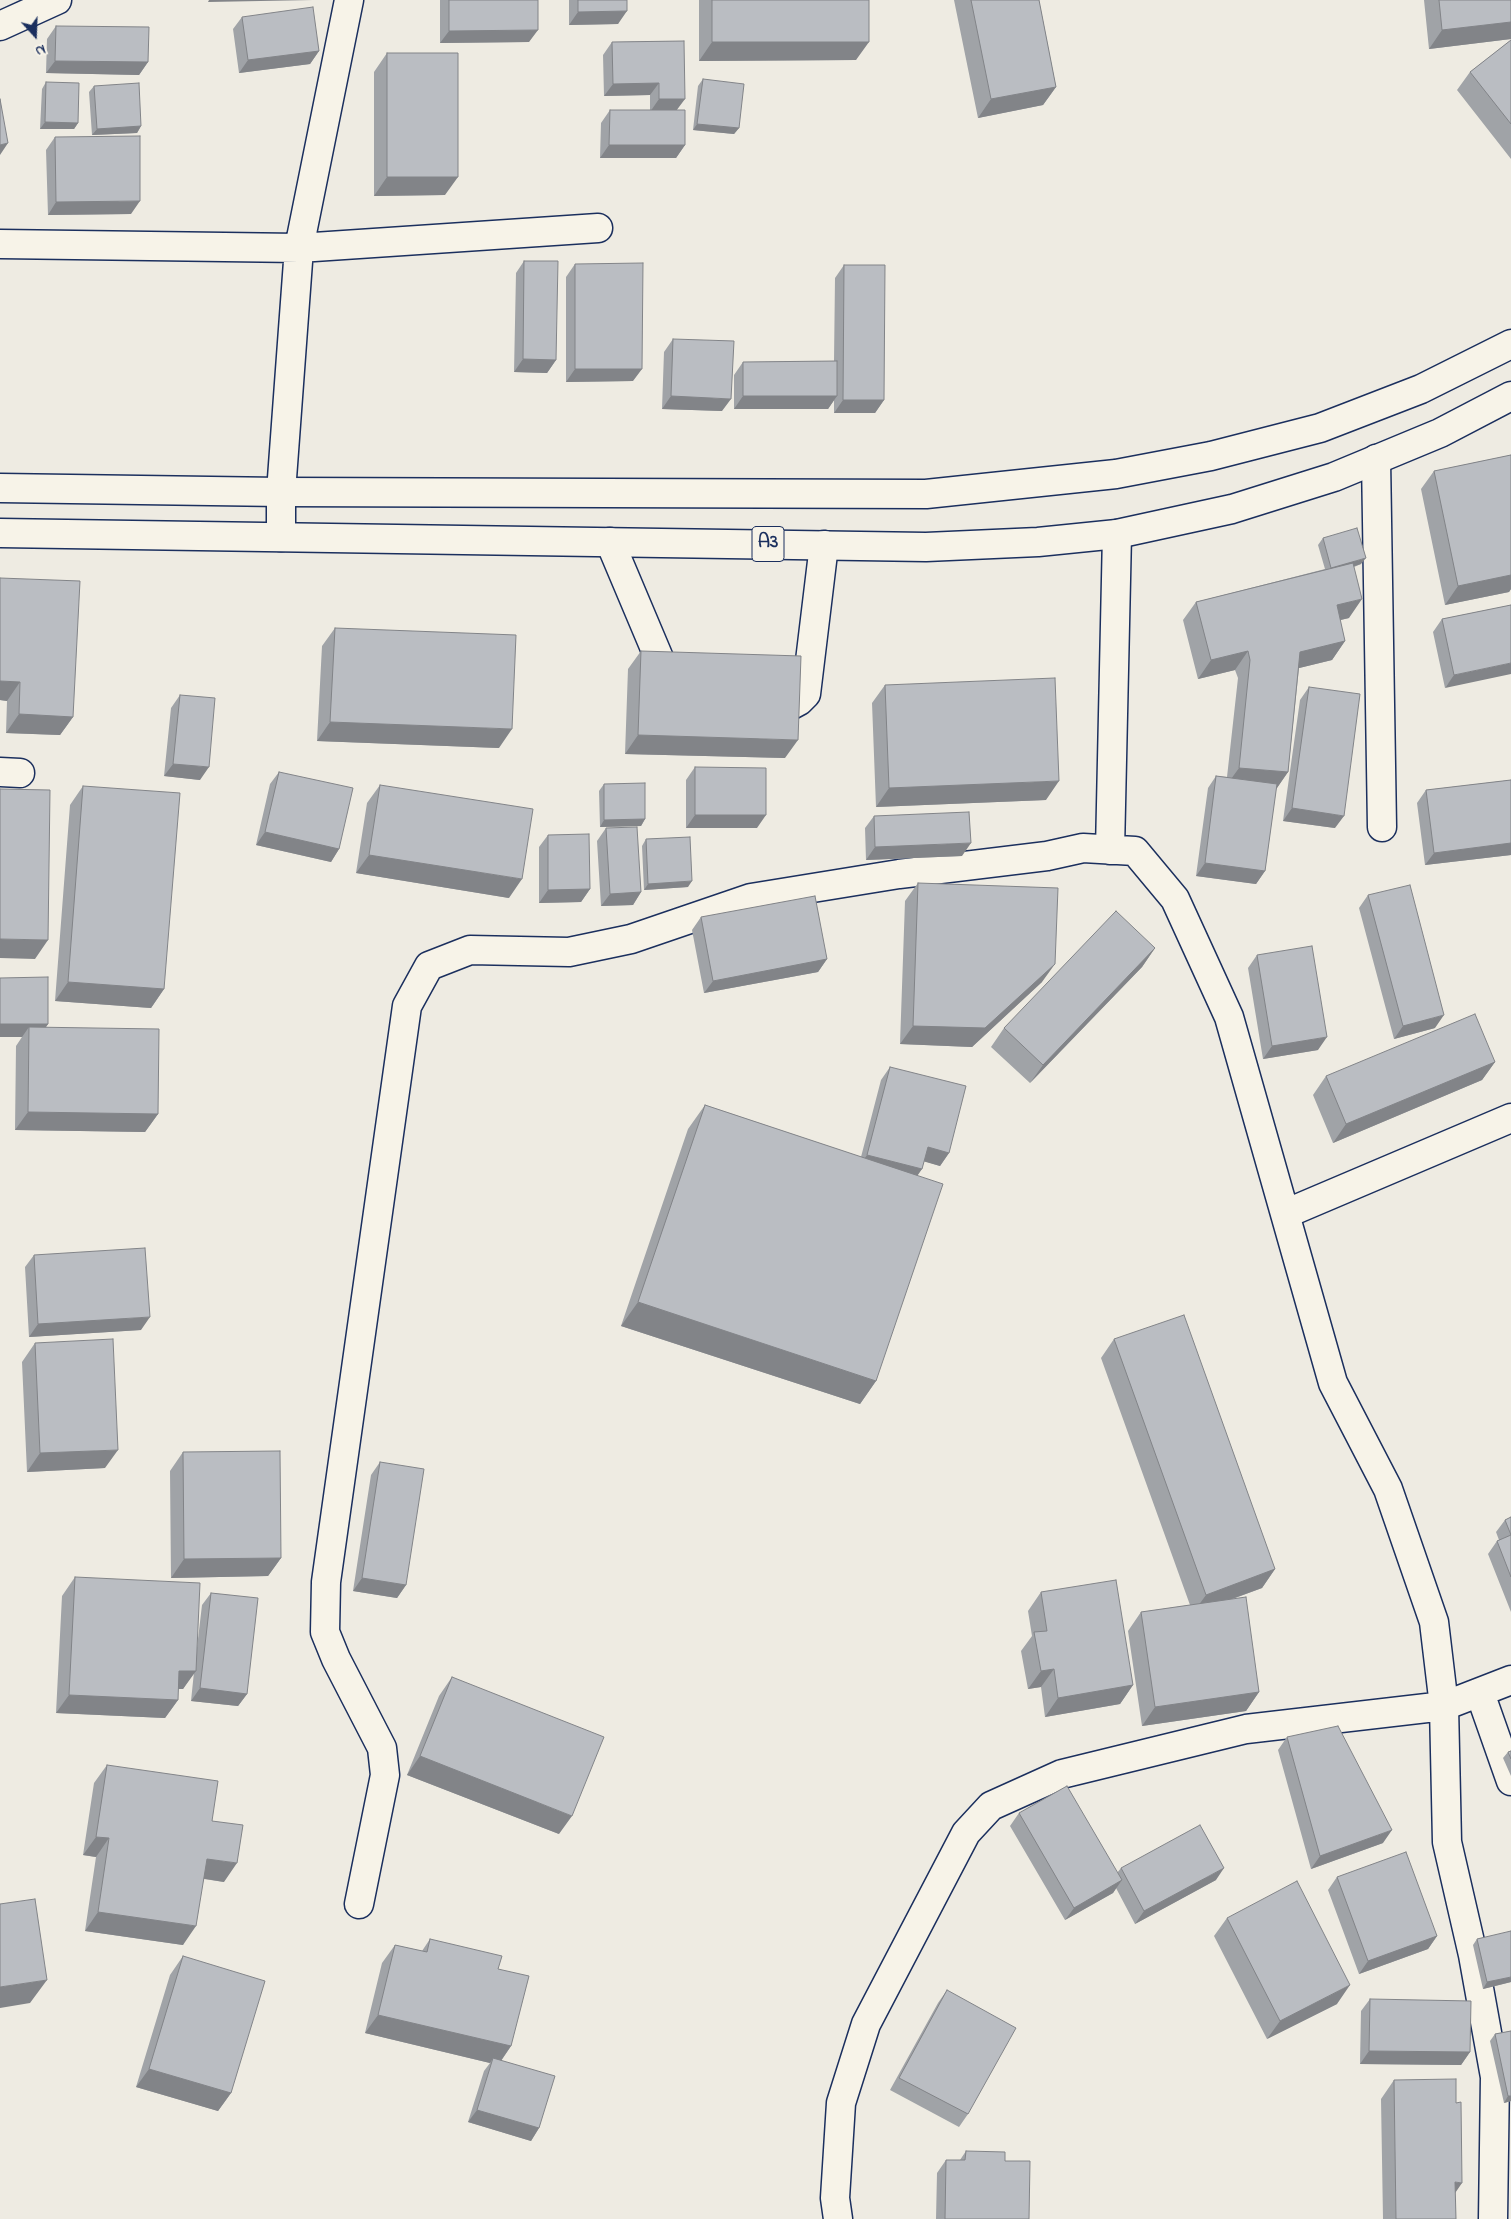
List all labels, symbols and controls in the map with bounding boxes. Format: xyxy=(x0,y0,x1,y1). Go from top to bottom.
north arrow xyxy=(10,10,60,60)
text: N xyxy=(32,38,48,61)
road number: A3 xyxy=(752,526,784,562)

